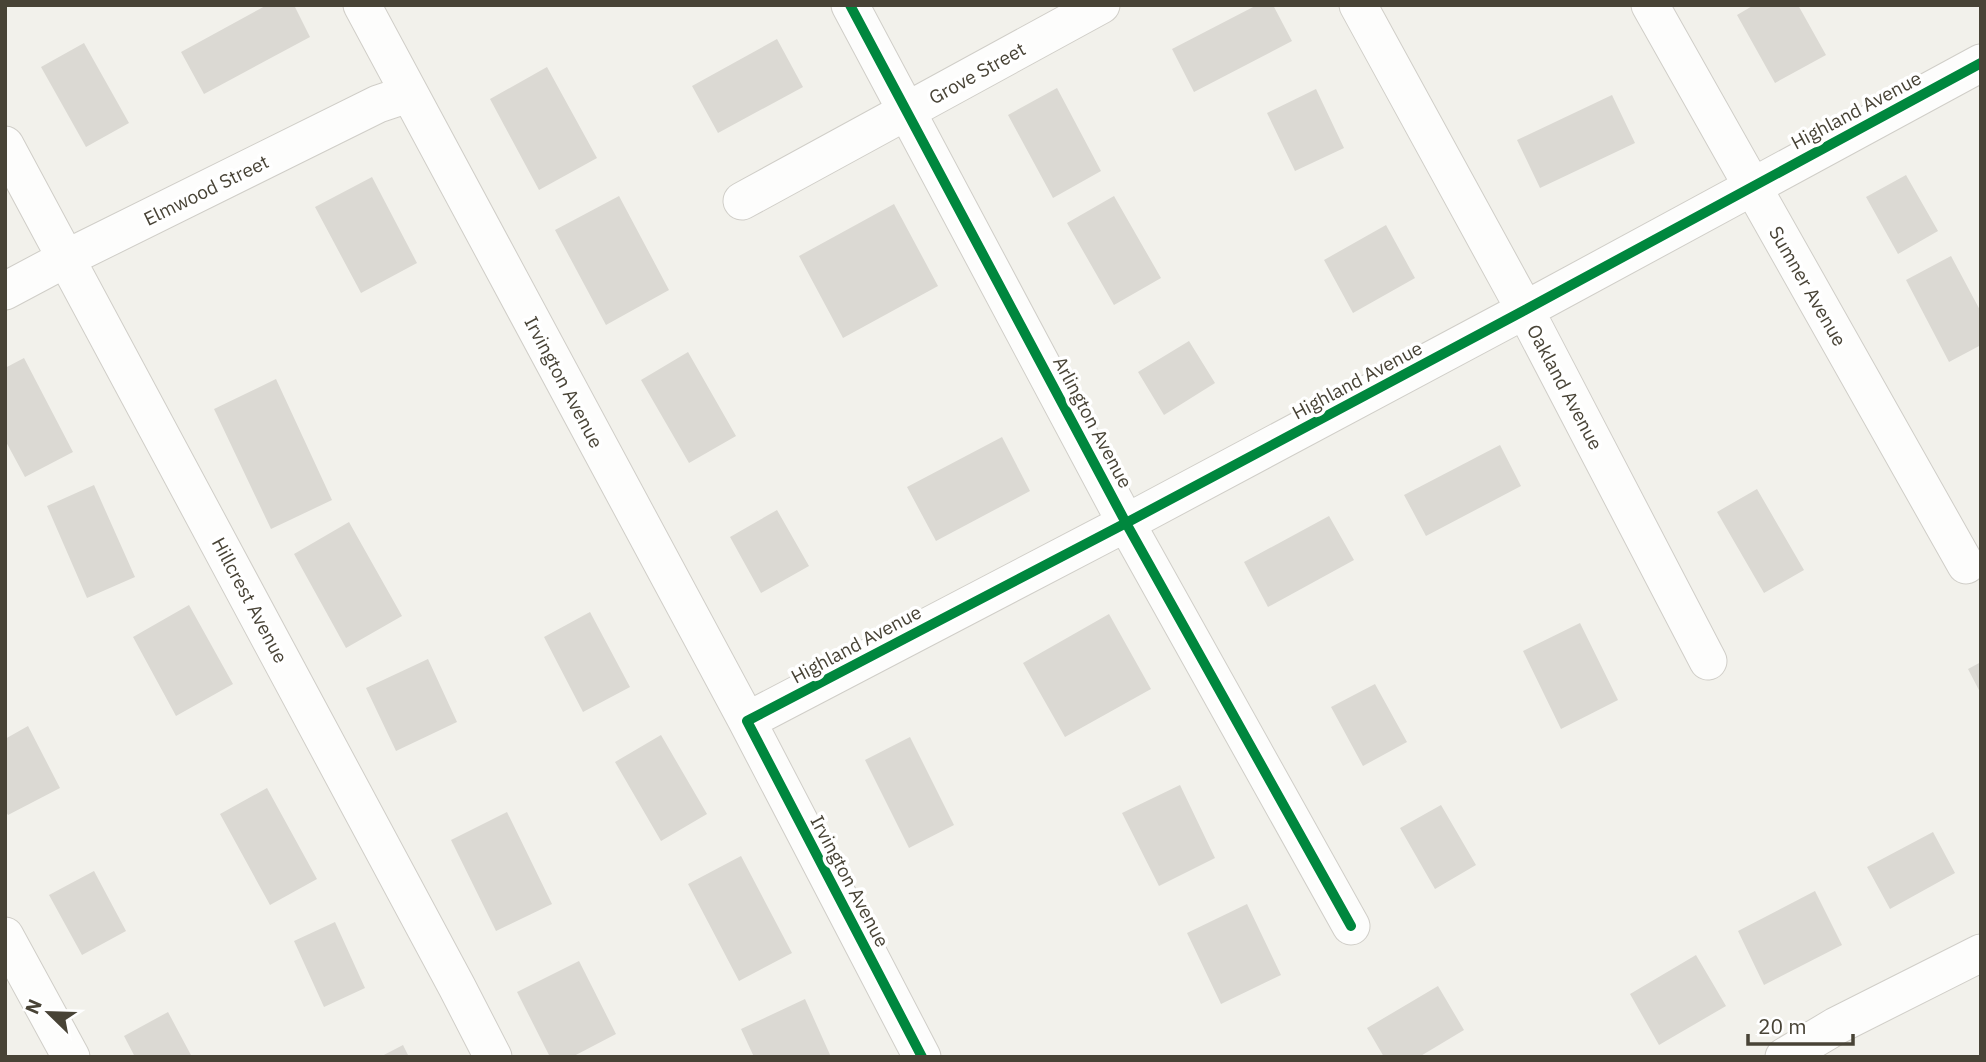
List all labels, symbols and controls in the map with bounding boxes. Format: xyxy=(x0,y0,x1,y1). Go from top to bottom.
street label: Grove Street xyxy=(924,37,1030,109)
street label: Highland Avenue xyxy=(1787,66,1925,154)
street label: Elmwood Street xyxy=(140,149,272,231)
street label: Sumner Avenue xyxy=(1764,222,1852,350)
street label: Irvington Avenue xyxy=(519,312,609,452)
street label: Oakland Avenue xyxy=(1522,320,1608,454)
street label: Highland Avenue xyxy=(1288,336,1426,424)
street label: Arlington Avenue xyxy=(1048,352,1138,492)
street label: Hillcrest Avenue xyxy=(207,533,293,667)
street label: Highland Avenue xyxy=(787,600,925,688)
street label: Irvington Avenue xyxy=(805,811,895,951)
north arrow xyxy=(14,978,84,1048)
text: N xyxy=(20,995,47,1017)
scale bar xyxy=(1748,1002,1853,1046)
text: 20 m xyxy=(1758,1012,1807,1040)

